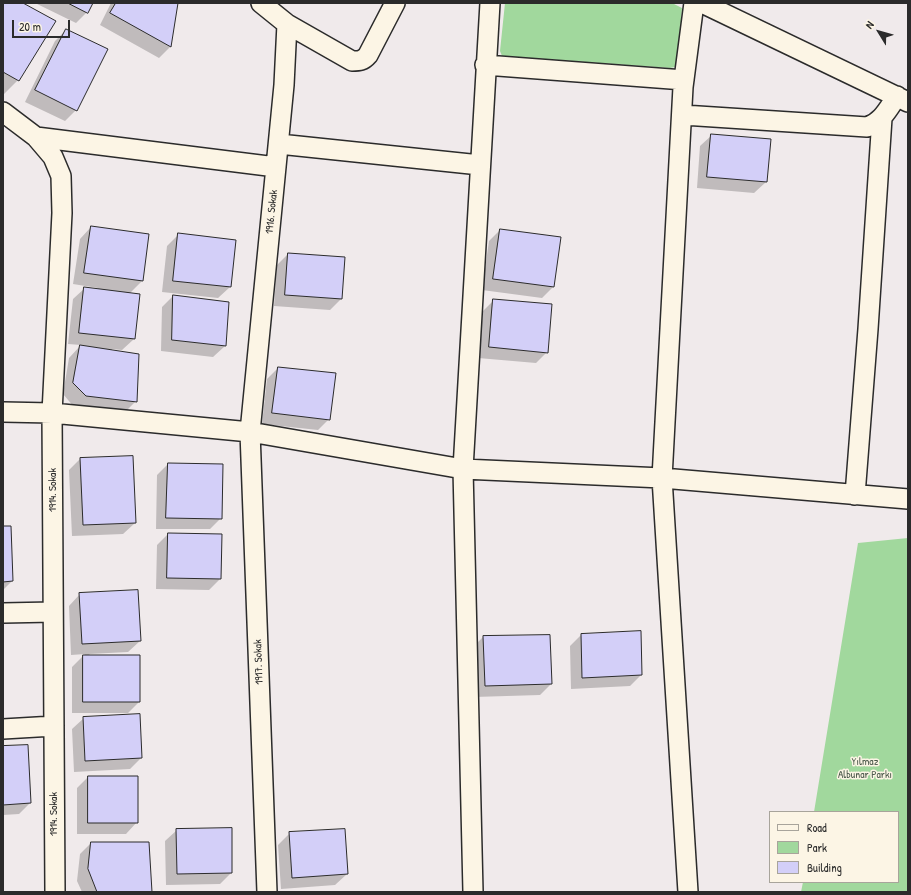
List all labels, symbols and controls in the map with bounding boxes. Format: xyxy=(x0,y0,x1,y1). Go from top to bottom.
scale bar xyxy=(14,12,72,38)
north arrow xyxy=(859,12,899,52)
text: 20 m xyxy=(19,18,41,35)
text: N xyxy=(862,18,877,31)
street label: 1916. Sokak xyxy=(263,189,281,235)
street label: 1914. Sokak xyxy=(46,468,60,512)
street label: 1917. Sokak xyxy=(252,639,266,685)
park label: Yılmaz Albunar Parkı xyxy=(838,755,892,781)
street label: 1914. Sokak xyxy=(47,792,61,836)
legend xyxy=(769,811,899,883)
text: Road xyxy=(807,819,827,836)
text: Park xyxy=(807,839,827,856)
text: Building xyxy=(807,859,842,876)

